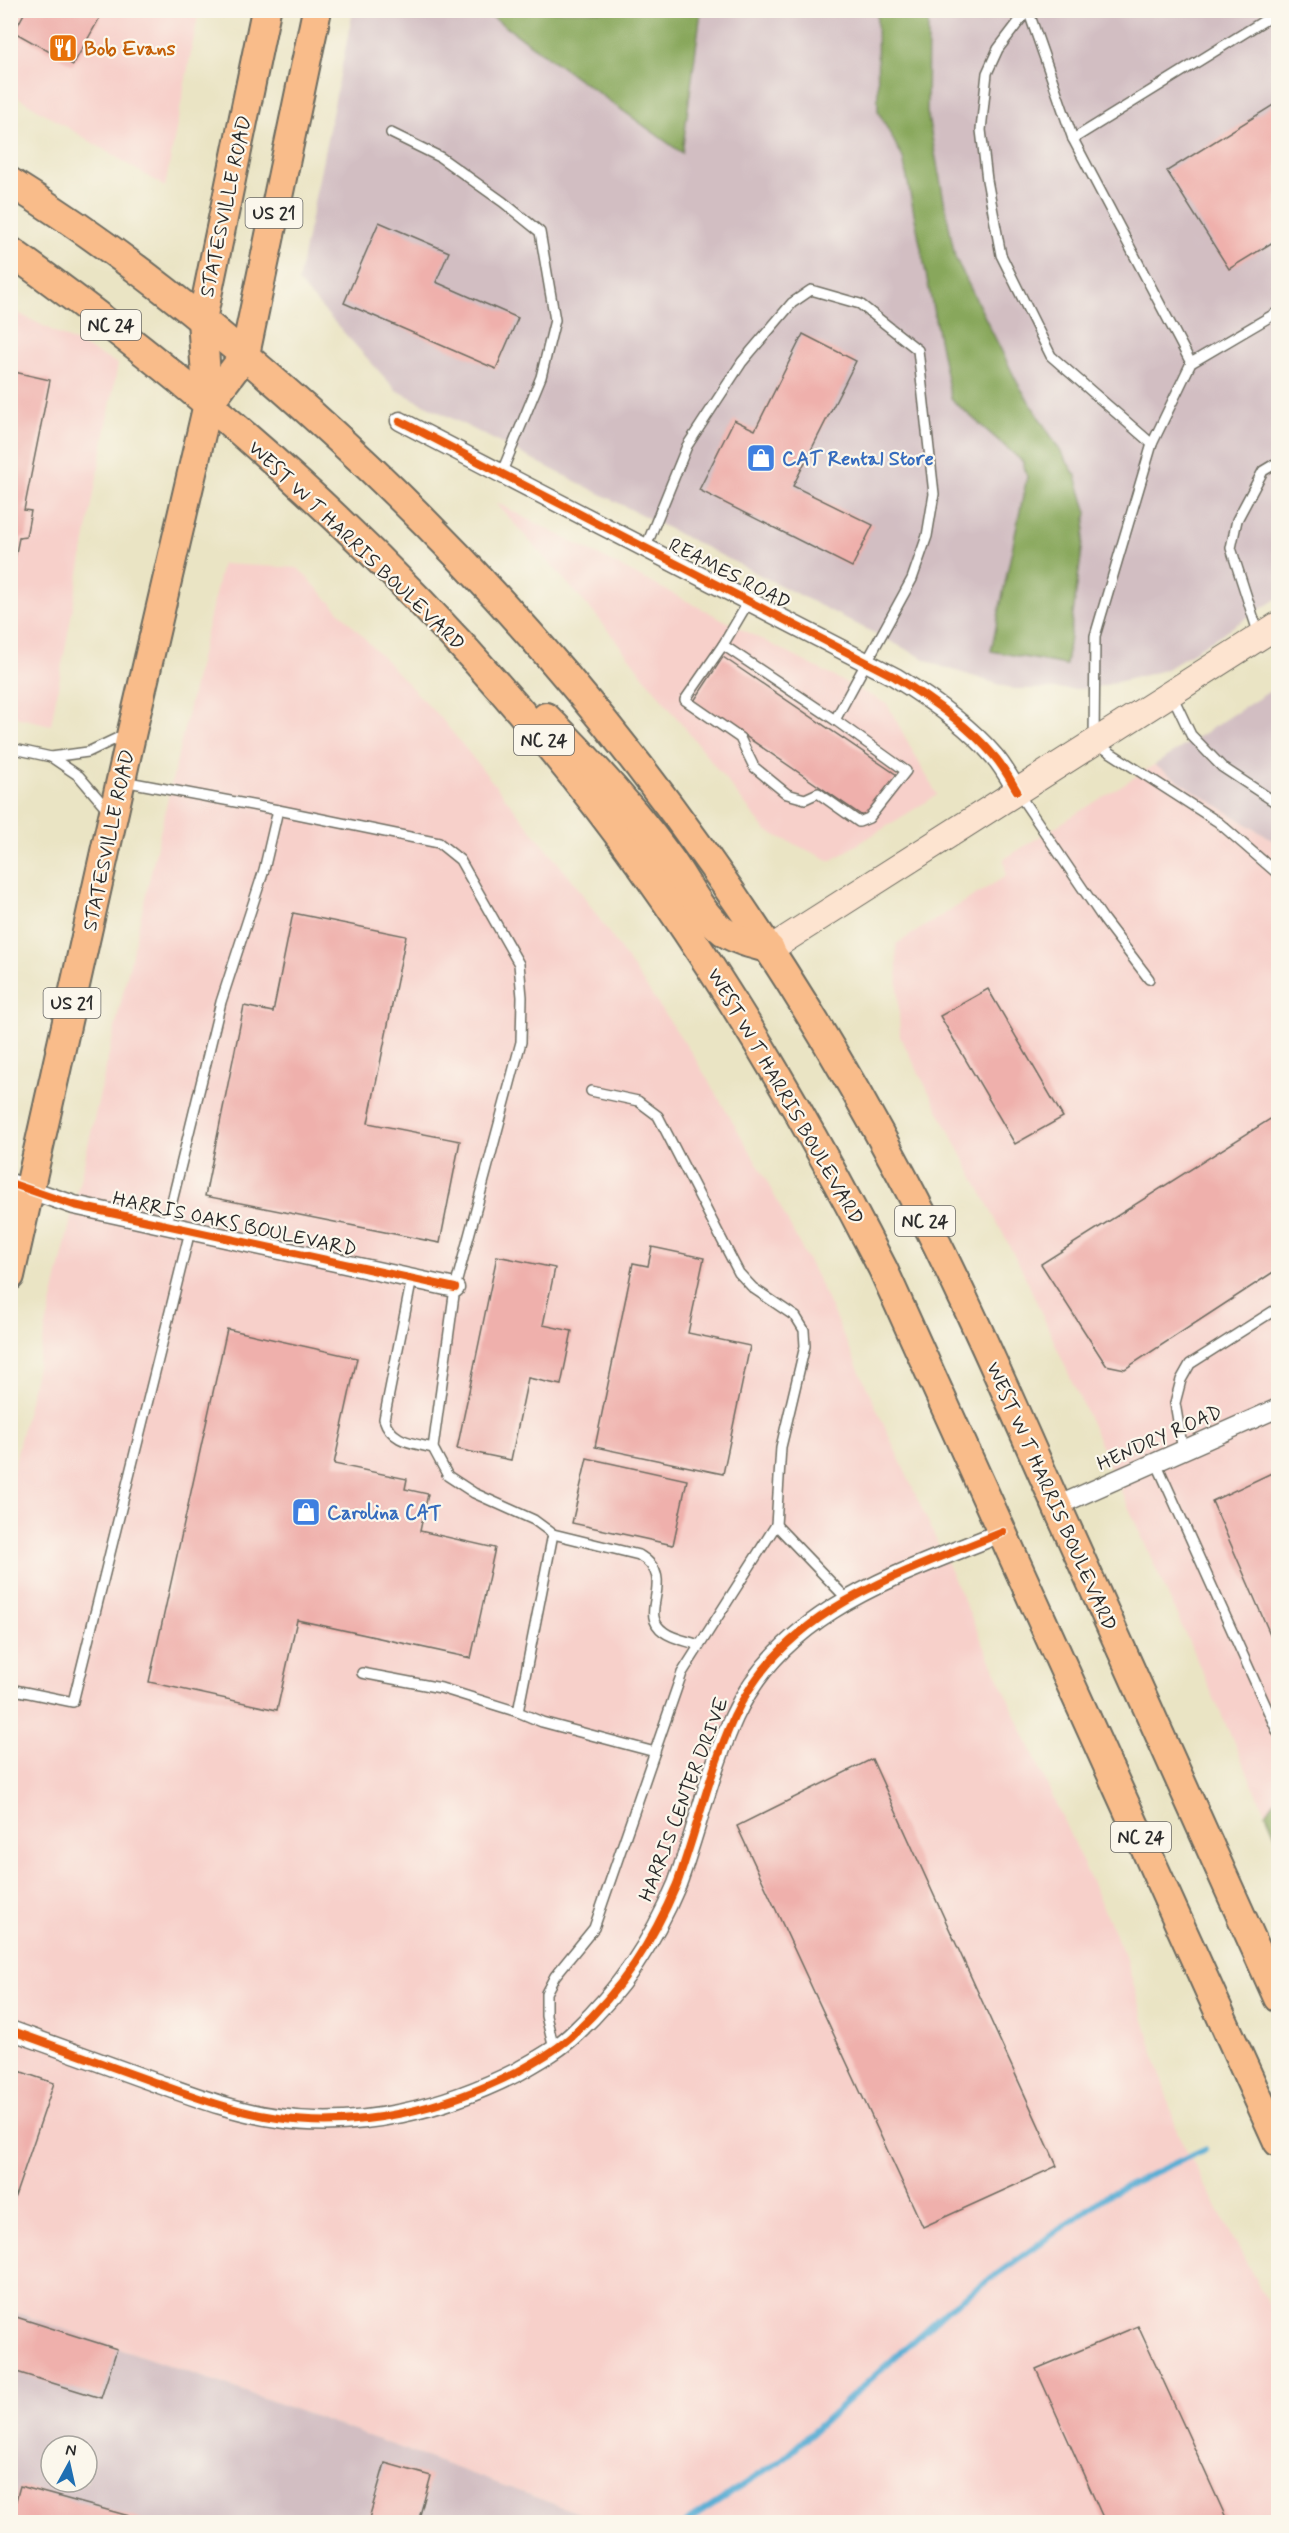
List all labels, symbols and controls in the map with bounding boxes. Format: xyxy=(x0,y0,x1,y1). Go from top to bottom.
restaurant icon: Bob Evans xyxy=(47,32,79,64)
place label: Bob Evans xyxy=(84,36,175,63)
street label: STATESVILLE ROAD xyxy=(194,113,259,300)
road number: US 21 xyxy=(246,198,302,228)
road number: NC 24 xyxy=(81,310,141,340)
street label: WEST W T HARRIS BOULEVARD xyxy=(242,435,470,657)
shop icon: CAT Rental Store xyxy=(745,442,777,474)
place label: CAT Rental Store xyxy=(782,446,934,473)
street label: REAMES ROAD xyxy=(664,532,795,617)
road number: NC 24 xyxy=(514,725,574,755)
street label: STATESVILLE ROAD xyxy=(77,747,142,934)
street label: WEST W T HARRIS BOULEVARD xyxy=(700,964,869,1230)
road number: US 21 xyxy=(44,988,100,1018)
street label: HARRIS OAKS BOULEVARD xyxy=(110,1185,359,1264)
road number: NC 24 xyxy=(895,1206,955,1236)
street label: WEST W T HARRIS BOULEVARD xyxy=(979,1358,1122,1635)
street label: HENDRY ROAD xyxy=(1093,1399,1227,1478)
shop icon: Carolina CAT xyxy=(290,1496,322,1528)
place label: Carolina CAT xyxy=(327,1500,442,1527)
street label: HARRIS CENTER DRIVE xyxy=(633,1693,736,1906)
road number: NC 24 xyxy=(1111,1822,1171,1852)
north arrow xyxy=(39,2434,99,2494)
text: N xyxy=(64,2439,78,2462)

